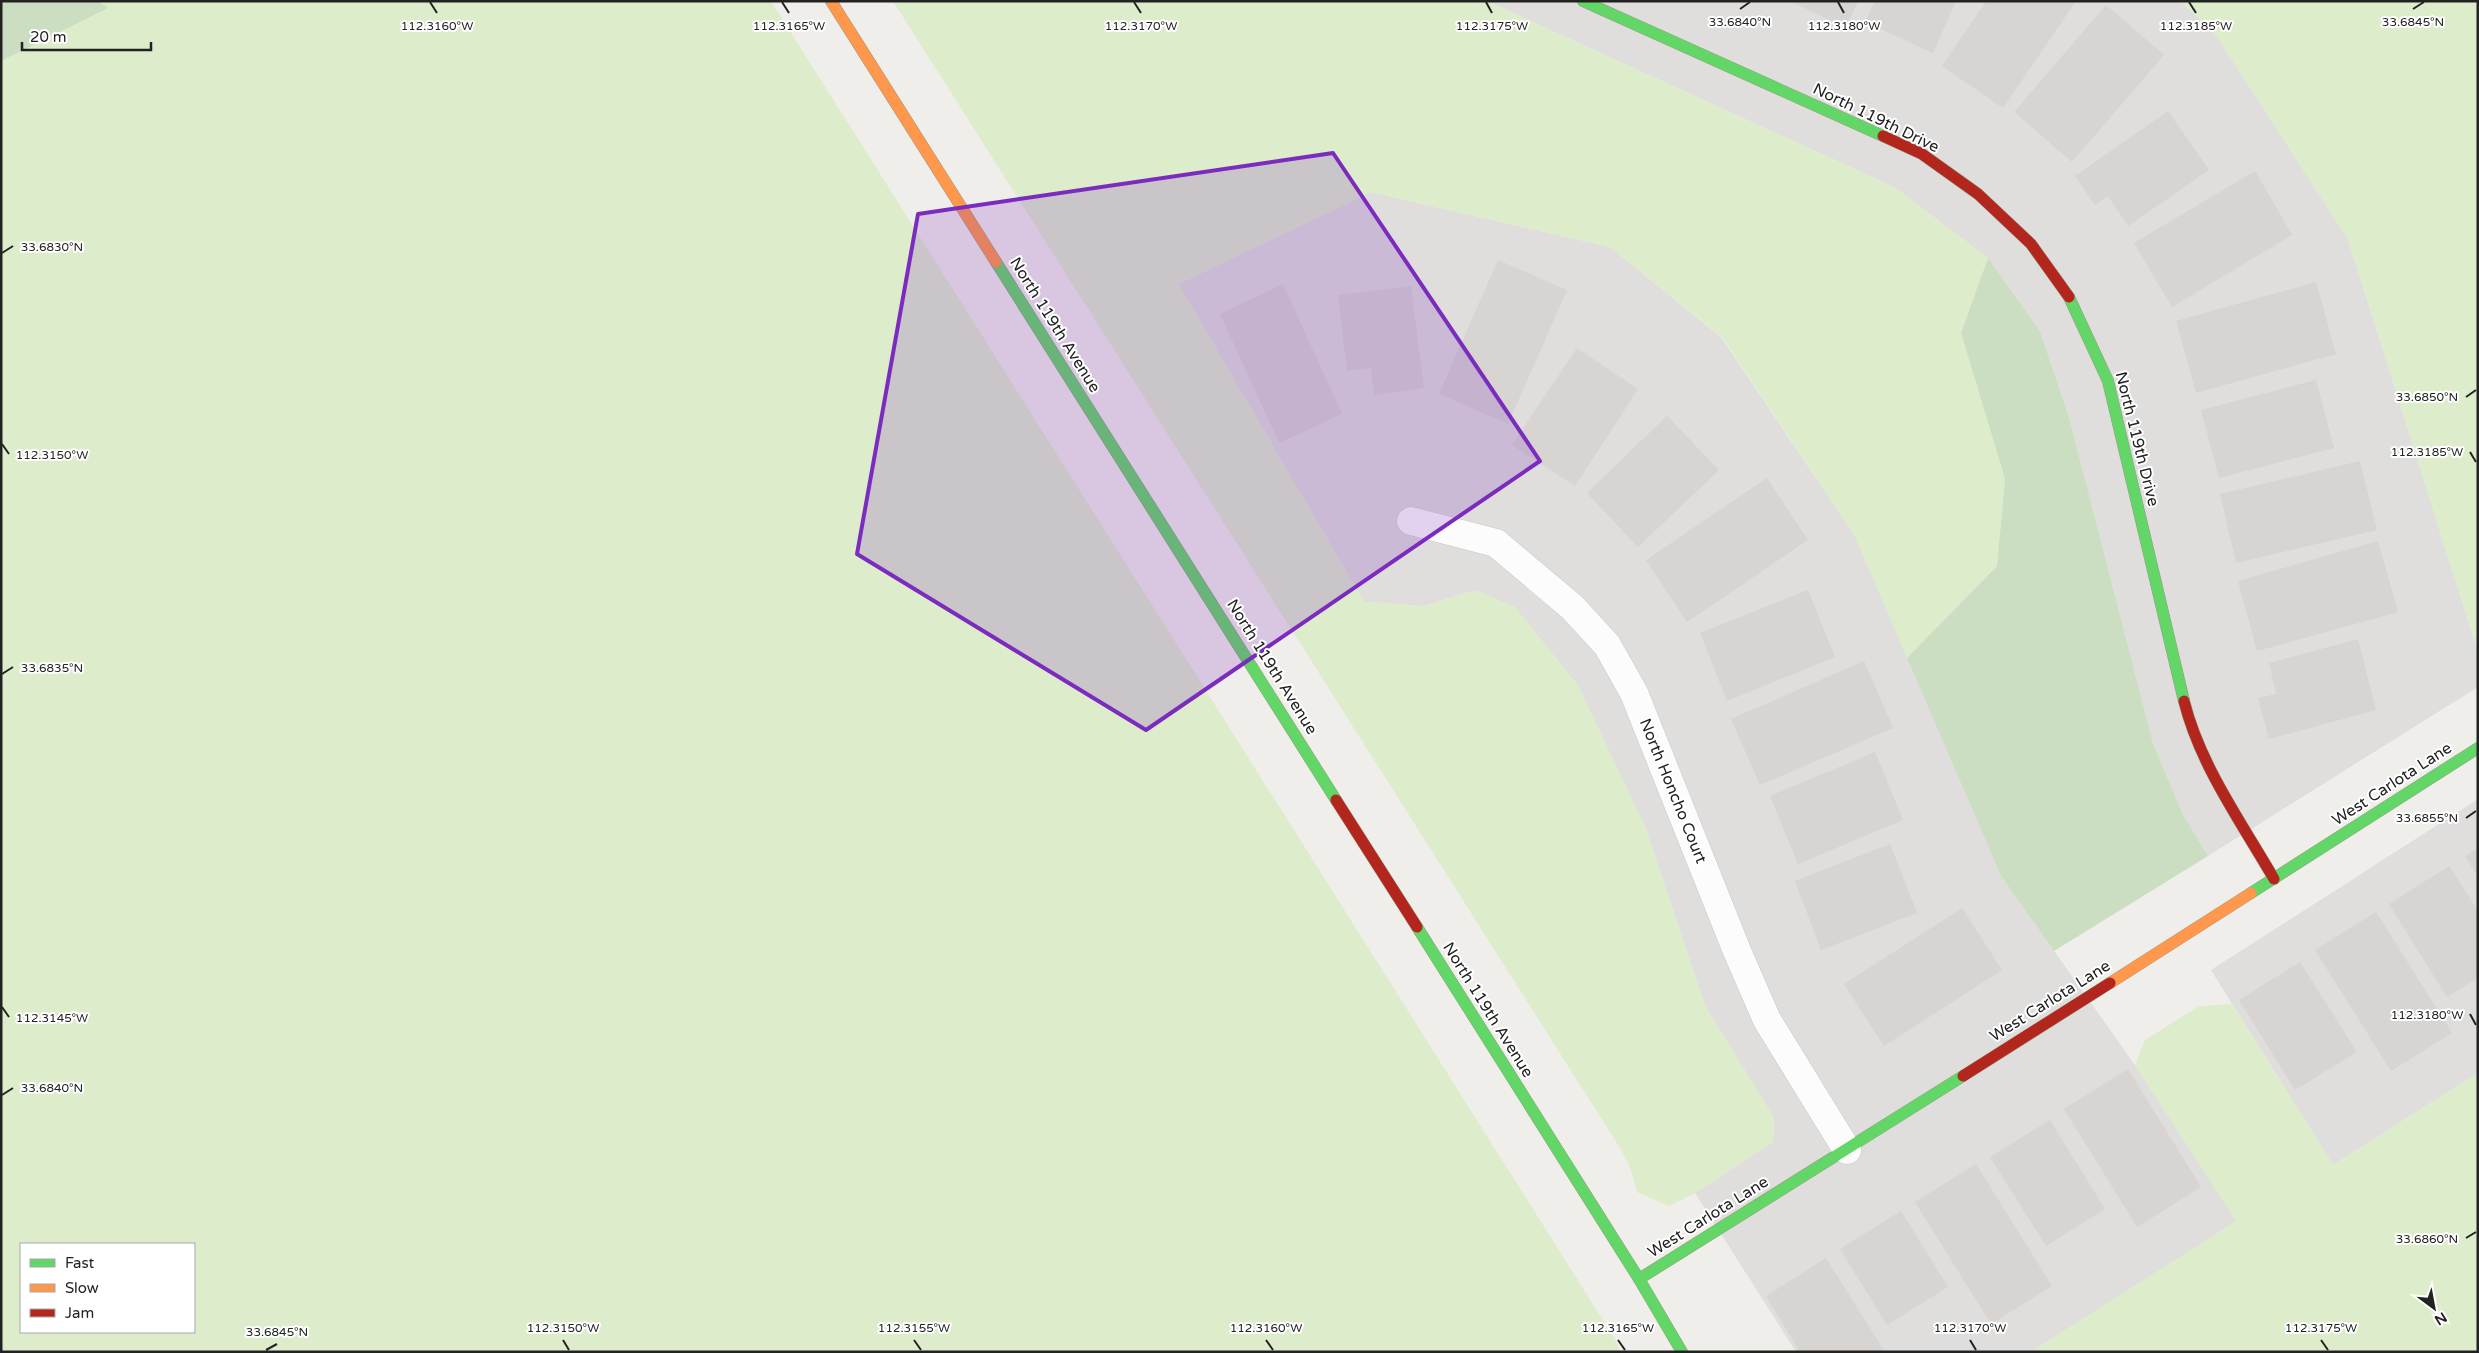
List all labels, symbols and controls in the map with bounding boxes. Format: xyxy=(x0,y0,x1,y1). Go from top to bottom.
text: 33.6840°N xyxy=(1709,15,1771,29)
text: 33.6845°N xyxy=(2382,15,2444,29)
text: 112.3160°W xyxy=(401,19,473,33)
text: 112.3165°W xyxy=(753,19,825,33)
text: 112.3170°W xyxy=(1105,19,1177,33)
text: 112.3175°W xyxy=(1456,19,1528,33)
text: 112.3180°W xyxy=(1808,19,1880,33)
text: 112.3185°W xyxy=(2160,19,2232,33)
scale bar xyxy=(22,20,151,52)
text: 20 m xyxy=(30,28,67,46)
street label: North 119th Drive xyxy=(1810,79,1942,157)
text: 33.6830°N xyxy=(21,240,83,254)
street label: North 119th Avenue xyxy=(1005,254,1105,396)
street label: North 119th Drive xyxy=(2111,370,2163,508)
text: 33.6850°N xyxy=(2396,390,2458,404)
text: 112.3185°W xyxy=(2391,445,2463,459)
text: 112.3150°W xyxy=(16,448,88,462)
street label: North 119th Avenue xyxy=(1222,596,1322,738)
text: 33.6835°N xyxy=(21,661,83,675)
street label: North Honcho Court xyxy=(1635,716,1711,866)
street label: West Carlota Lane xyxy=(2328,738,2456,830)
text: 33.6855°N xyxy=(2396,811,2458,825)
street label: North 119th Avenue xyxy=(1438,939,1538,1081)
street label: West Carlota Lane xyxy=(1986,956,2114,1046)
text: 112.3180°W xyxy=(2391,1008,2463,1022)
text: 112.3145°W xyxy=(16,1011,88,1025)
text: 33.6840°N xyxy=(21,1081,83,1095)
street label: West Carlota Lane xyxy=(1644,1172,1772,1262)
text: 33.6860°N xyxy=(2396,1232,2458,1246)
legend xyxy=(20,1243,195,1333)
text: Fast xyxy=(65,1254,95,1272)
text: Slow xyxy=(65,1279,99,1297)
north arrow xyxy=(2409,1283,2459,1333)
text: Jam xyxy=(65,1304,94,1322)
text: N xyxy=(2431,1308,2450,1329)
text: 112.3150°W xyxy=(527,1321,599,1335)
text: 112.3155°W xyxy=(878,1321,950,1335)
text: 112.3160°W xyxy=(1230,1321,1302,1335)
text: 112.3165°W xyxy=(1582,1321,1654,1335)
text: 112.3170°W xyxy=(1934,1321,2006,1335)
text: 112.3175°W xyxy=(2285,1321,2357,1335)
text: 33.6845°N xyxy=(246,1325,308,1339)

